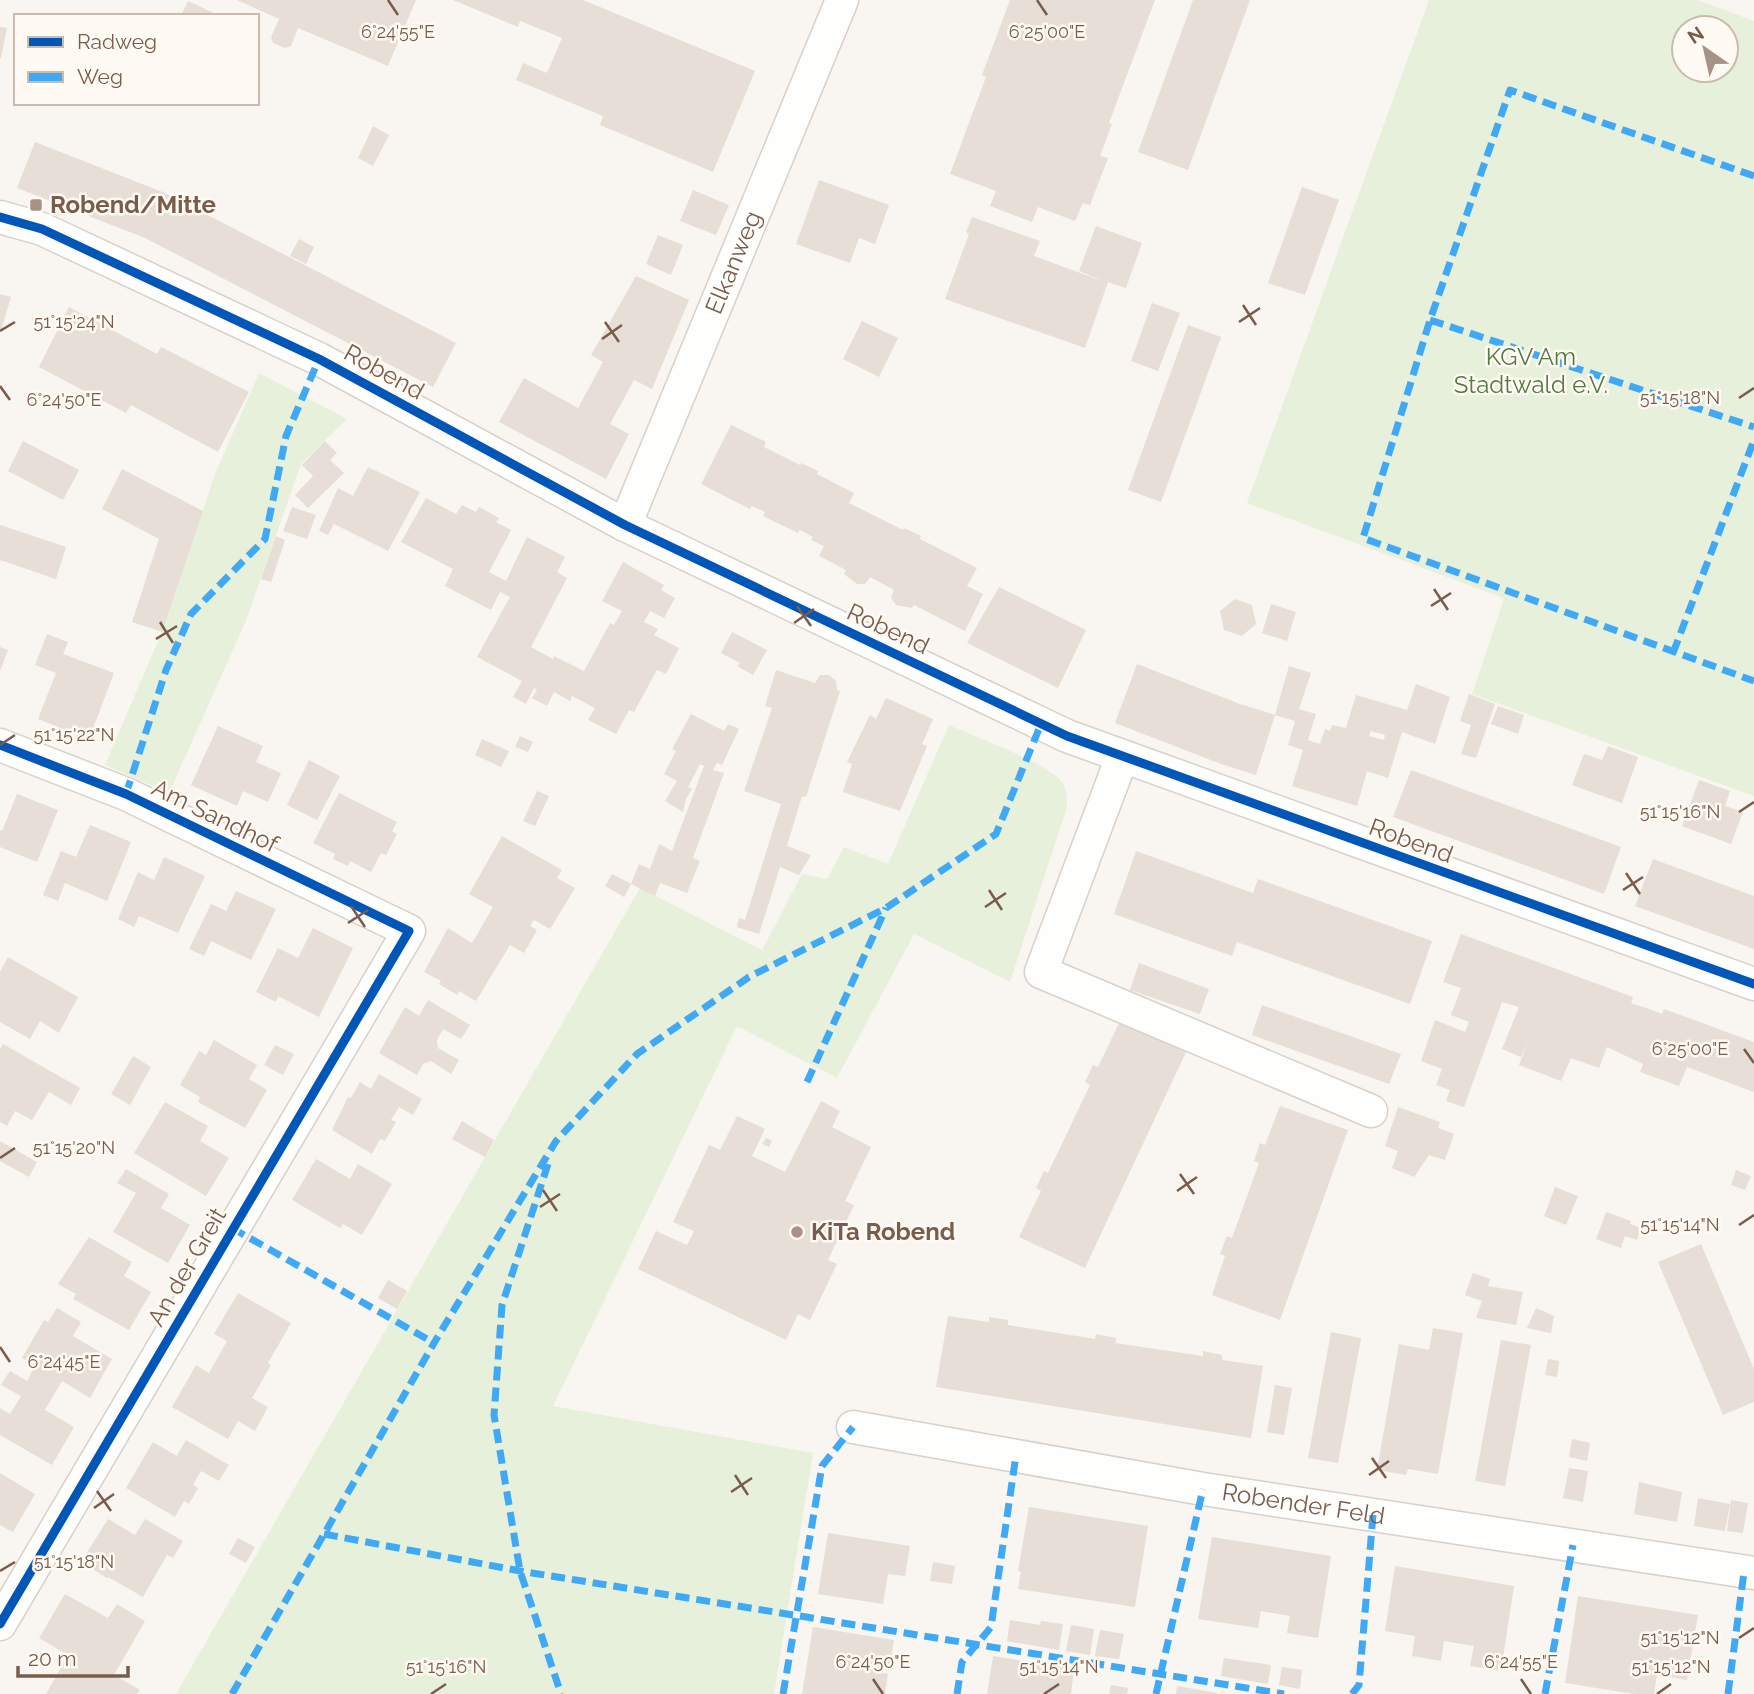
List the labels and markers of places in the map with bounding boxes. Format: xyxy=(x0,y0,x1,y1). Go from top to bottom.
place label: Robend/Mitte xyxy=(50,190,216,219)
marker: Robend/Mitte xyxy=(28,197,44,213)
place label: KiTa Robend xyxy=(811,1217,955,1246)
marker: KiTa Robend xyxy=(789,1224,805,1240)

